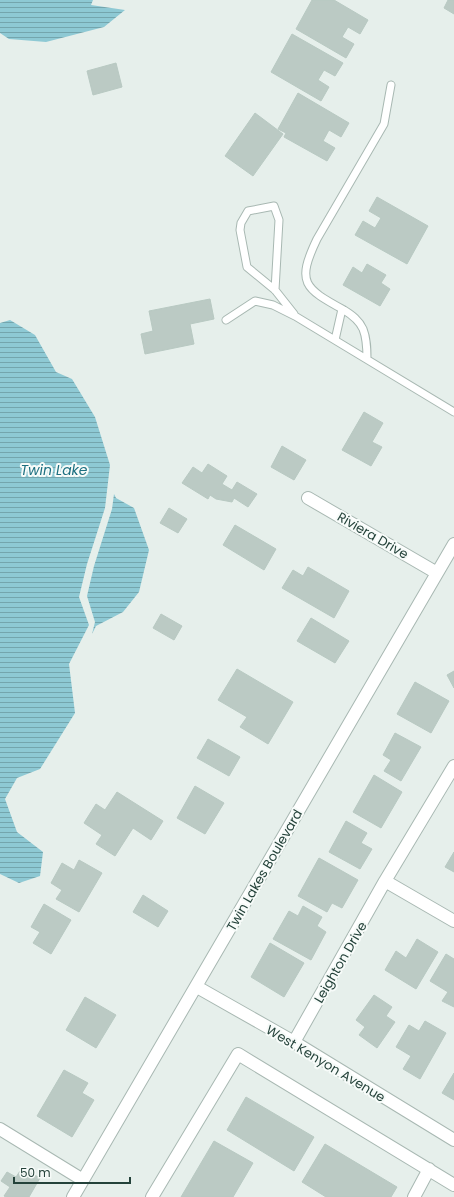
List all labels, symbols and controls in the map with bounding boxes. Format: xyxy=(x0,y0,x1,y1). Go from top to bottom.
water label: Twin Lake xyxy=(20,460,88,480)
street label: Riviera Drive xyxy=(334,507,412,564)
street label: Twin Lakes Boulevard xyxy=(222,806,307,935)
street label: Leighton Drive xyxy=(309,918,372,1007)
street label: West Kenyon Avenue xyxy=(262,1020,389,1107)
scale bar xyxy=(14,1159,130,1185)
text: 50 m xyxy=(20,1164,51,1181)

